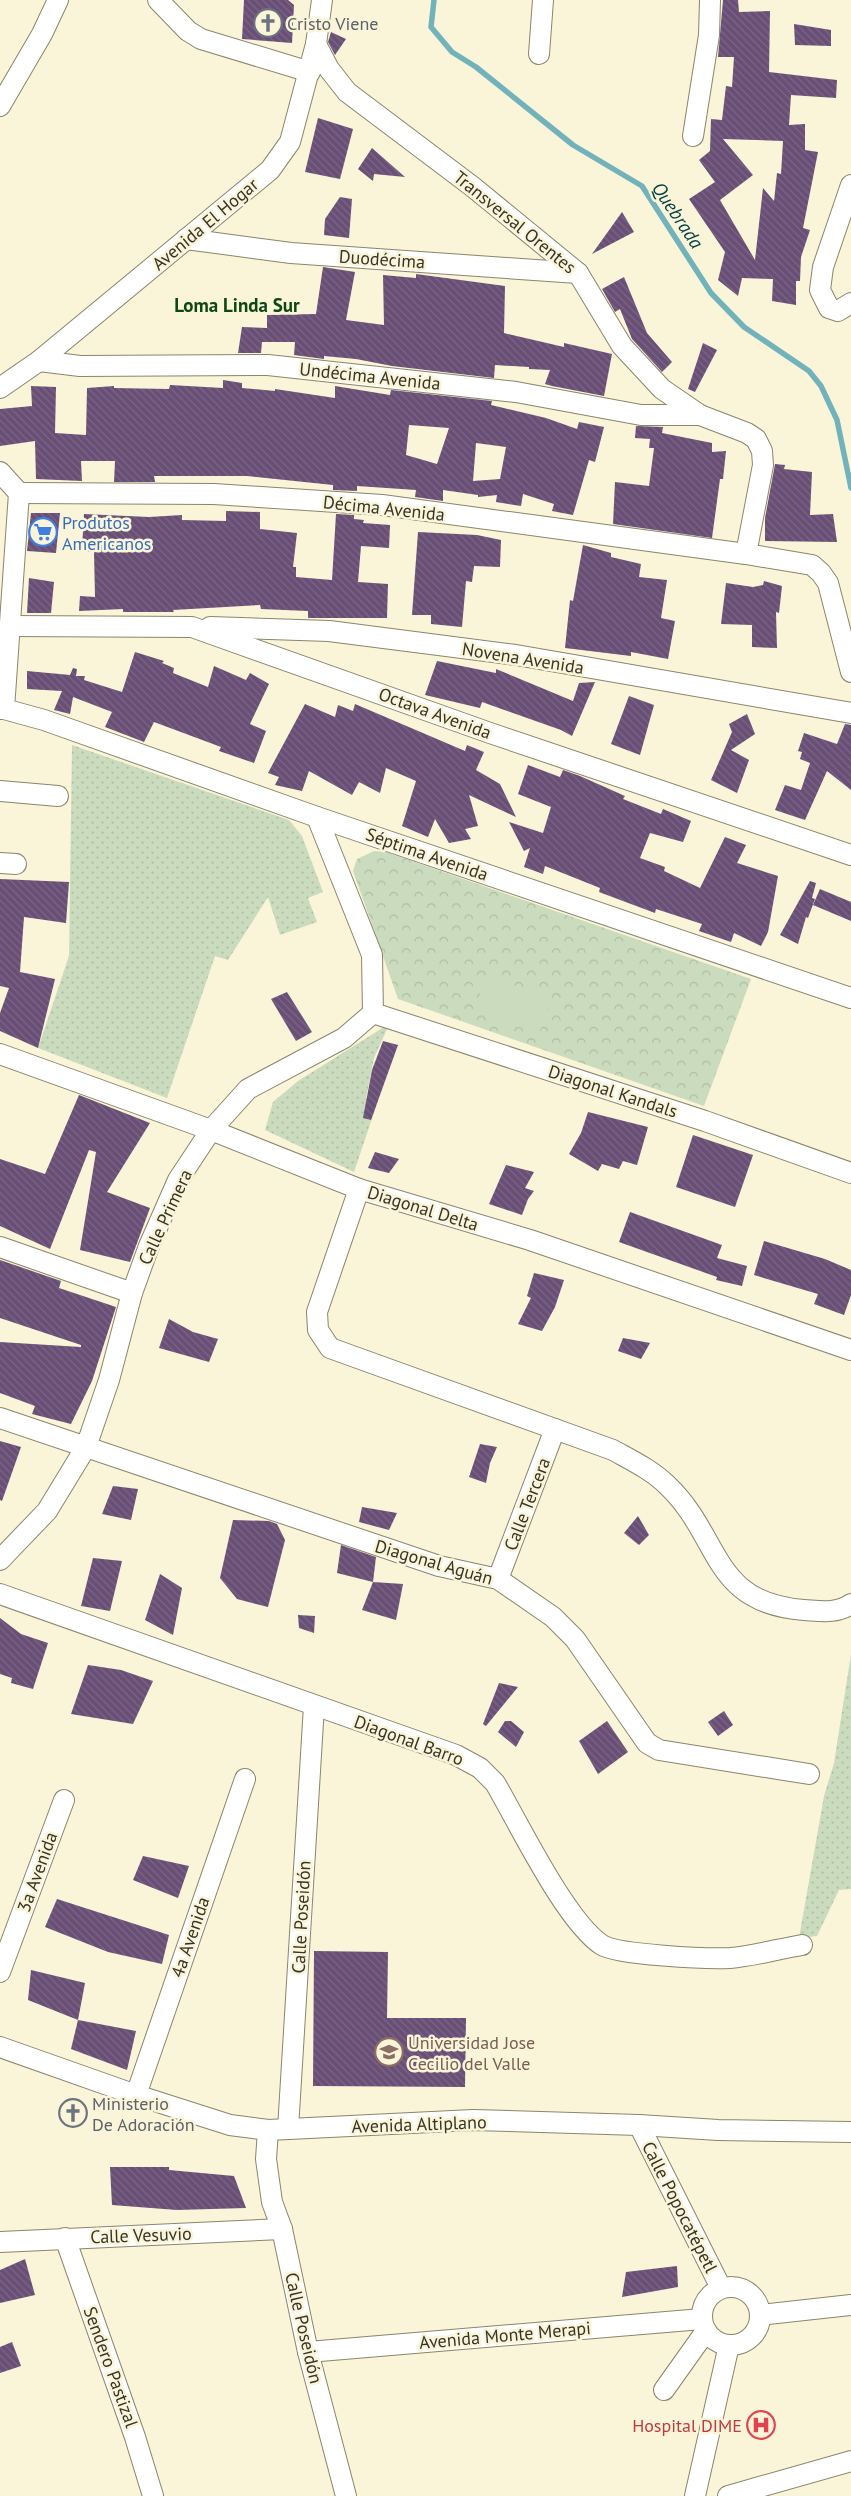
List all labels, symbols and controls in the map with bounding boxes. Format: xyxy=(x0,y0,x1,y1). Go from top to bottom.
church icon: Cristo Viene xyxy=(253,8,283,38)
place label: Cristo Viene xyxy=(287,12,379,35)
street label: Transversal Orentes xyxy=(449,166,581,278)
street label: Avenida El Hogar xyxy=(147,173,263,275)
water label: Quebrada xyxy=(647,177,709,253)
street label: Duodécima xyxy=(338,245,426,273)
district label: Loma Linda Sur xyxy=(174,293,300,317)
street label: Undécima Avenida xyxy=(298,357,442,395)
street label: Décima Avenida xyxy=(322,490,446,526)
place label: Produtos Americanos xyxy=(62,511,151,555)
supermarket icon: Produtos Americanos xyxy=(28,517,58,547)
street label: Novena Avenida xyxy=(460,637,586,679)
street label: Octava Avenida xyxy=(376,682,494,744)
street label: Séptima Avenida xyxy=(363,822,491,886)
street label: Diagonal Kandals xyxy=(546,1059,680,1123)
street label: Calle Primera xyxy=(133,1166,197,1268)
street label: Diagonal Delta xyxy=(365,1180,481,1236)
street label: Calle Tercera xyxy=(499,1454,555,1554)
street label: Diagonal Aguán xyxy=(372,1534,496,1590)
street label: Diagonal Barro xyxy=(351,1710,467,1770)
street label: 3a Avenida xyxy=(12,1829,62,1915)
street label: Calle Poseidón xyxy=(287,1860,315,1974)
street label: 4a Avenida xyxy=(165,1894,215,1980)
place label: Universidad Jose Cecilio del Valle xyxy=(408,2031,535,2075)
school or university icon: Universidad Jose Cecilio del Valle xyxy=(374,2037,404,2067)
place label: Ministerio De Adoración xyxy=(92,2092,195,2136)
church icon: Ministerio De Adoración xyxy=(58,2098,88,2128)
street label: Avenida Altiplano xyxy=(351,2110,487,2138)
street label: Calle Popocatépetl xyxy=(637,2138,723,2277)
street label: Calle Vesuvio xyxy=(90,2222,192,2248)
street label: Calle Poseidón xyxy=(280,2270,328,2386)
street label: Sendero Pastizal xyxy=(78,2303,144,2431)
street label: Avenida Monte Merapi xyxy=(418,2316,592,2354)
hospital icon: Hospital DIME xyxy=(746,2410,776,2440)
place label: Hospital DIME xyxy=(632,2414,742,2437)

